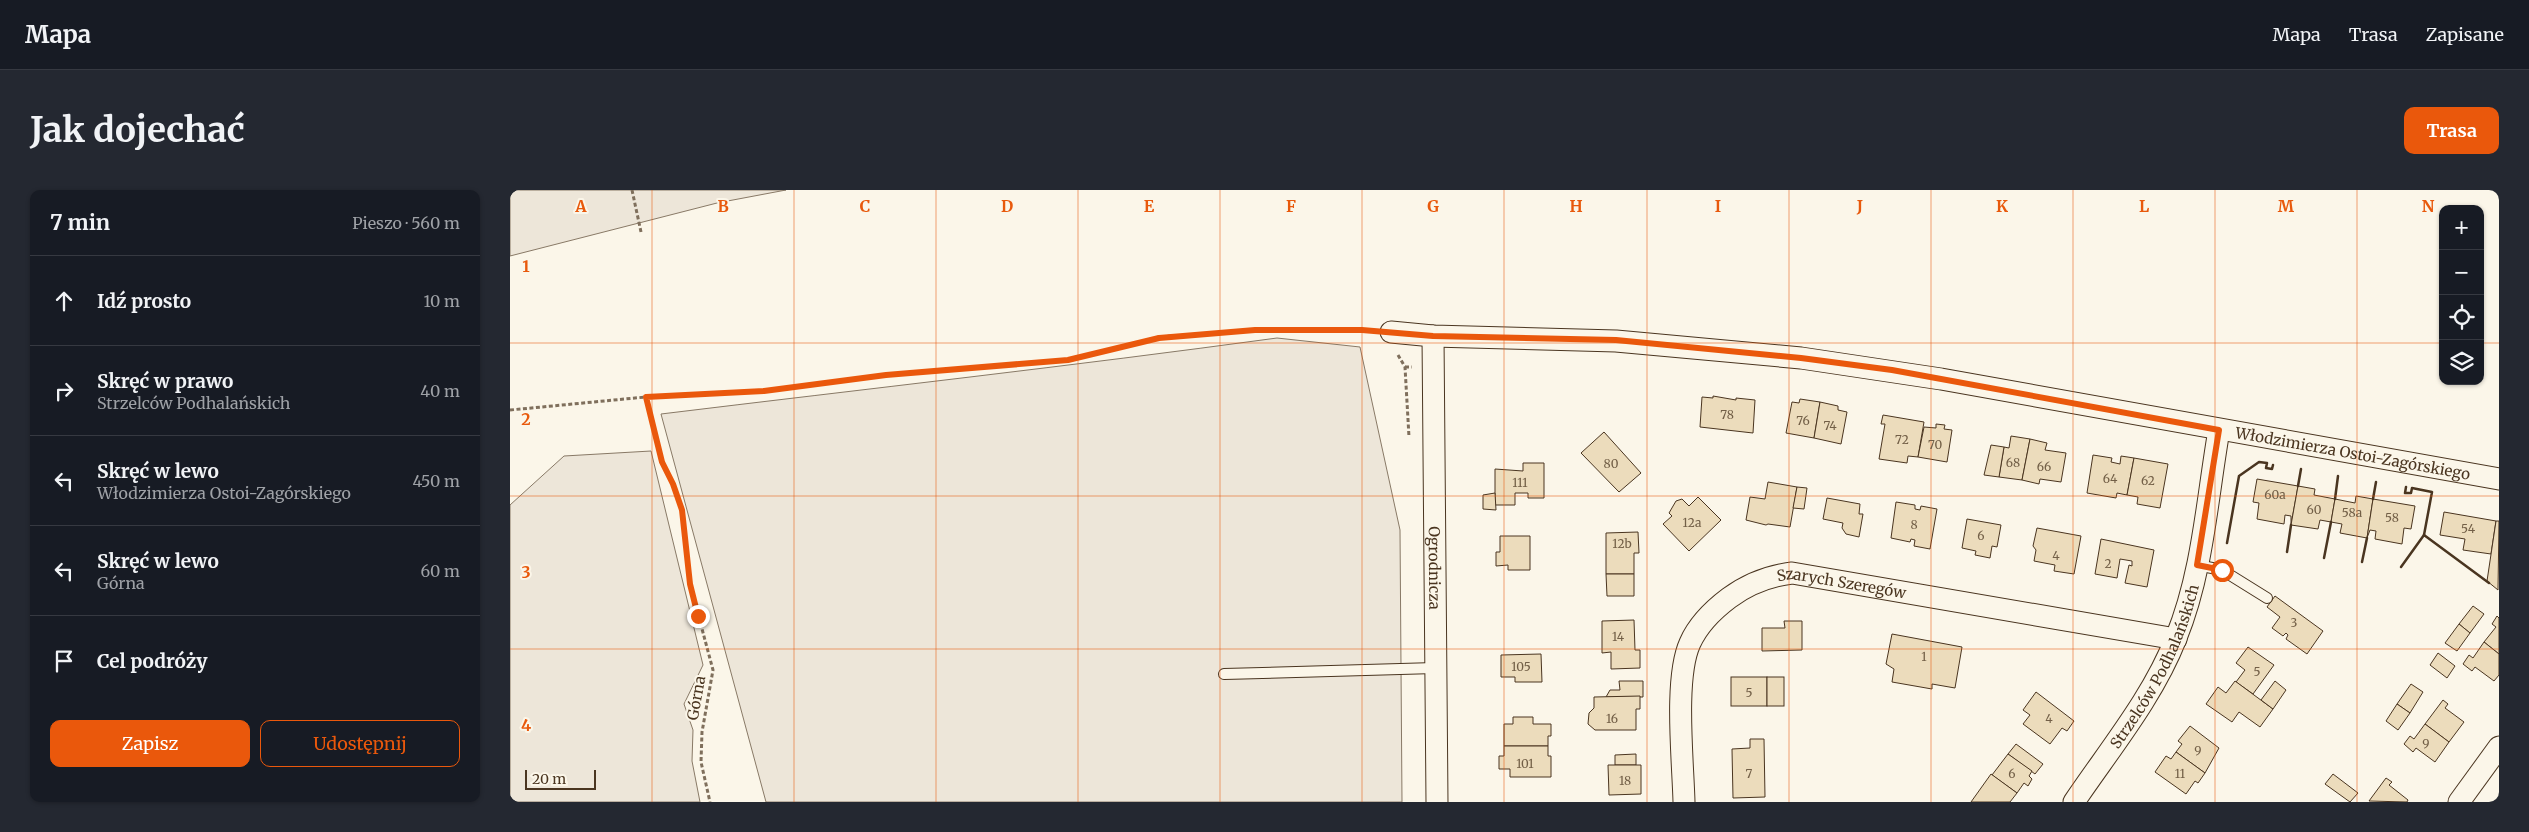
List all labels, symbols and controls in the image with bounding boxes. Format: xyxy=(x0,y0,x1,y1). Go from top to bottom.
text: Mapa xyxy=(25,19,91,50)
text: Mapa xyxy=(2273,23,2321,46)
text: Trasa xyxy=(2349,23,2398,46)
text: Zapisane xyxy=(2426,23,2504,46)
button: Trasa xyxy=(2404,107,2499,154)
text: Jak dojechać xyxy=(30,108,245,152)
text: A xyxy=(574,196,587,216)
text: B xyxy=(717,196,729,216)
text: C xyxy=(860,196,870,216)
text: D xyxy=(1001,196,1013,216)
text: E xyxy=(1144,196,1155,216)
text: F xyxy=(1286,196,1296,216)
text: G xyxy=(1427,196,1439,216)
text: H xyxy=(1569,196,1583,216)
text: I xyxy=(1715,196,1721,216)
text: J xyxy=(1856,196,1863,216)
text: K xyxy=(1996,196,2008,216)
text: L xyxy=(2139,196,2149,216)
text: M xyxy=(2278,196,2295,216)
text: N xyxy=(2422,196,2435,216)
map controls xyxy=(2439,205,2484,385)
button: + xyxy=(2439,205,2484,250)
text: 7 min xyxy=(50,209,110,236)
text: Pieszo · 560 m xyxy=(352,213,460,233)
button: − xyxy=(2439,250,2484,295)
text: 1 xyxy=(522,256,530,276)
icon: ahead xyxy=(50,287,78,315)
text: Idź prosto xyxy=(97,289,191,313)
text: 10 m xyxy=(423,291,460,311)
button: locate xyxy=(2439,295,2484,340)
button: layers xyxy=(2439,340,2484,385)
text: Skręć w prawo xyxy=(97,369,233,393)
icon: right xyxy=(50,377,78,405)
text: 40 m xyxy=(420,381,460,401)
text: Strzelców Podhalańskich xyxy=(97,393,290,413)
house number: 78 xyxy=(1720,407,1734,422)
text: 2 xyxy=(521,409,531,429)
house number: 76 xyxy=(1796,413,1810,428)
house number: 74 xyxy=(1823,418,1837,433)
street label: Włodzimierza Ostoi-Zagórskiego xyxy=(2233,422,2472,483)
house number: 72 xyxy=(1895,432,1909,447)
house number: 70 xyxy=(1928,437,1942,452)
house number: 68 xyxy=(2006,455,2020,470)
house number: 80 xyxy=(1604,456,1619,471)
text: Skręć w lewo xyxy=(97,459,219,483)
house number: 66 xyxy=(2037,459,2051,474)
icon: left xyxy=(50,467,78,495)
text: 450 m xyxy=(412,471,460,491)
house number: 64 xyxy=(2103,471,2118,486)
house number: 62 xyxy=(2141,473,2155,488)
house number: 111 xyxy=(1512,475,1528,490)
text: Włodzimierza Ostoi-Zagórskiego xyxy=(97,483,351,503)
house number: 60a xyxy=(2264,487,2286,502)
house number: 60 xyxy=(2307,502,2322,517)
house number: 58a xyxy=(2342,505,2363,520)
house number: 58 xyxy=(2385,510,2399,525)
house number: 12a xyxy=(1683,515,1702,530)
house number: 8 xyxy=(1910,517,1918,532)
house number: 54 xyxy=(2461,521,2476,536)
street label: Ogrodnicza xyxy=(1425,526,1445,610)
house number: 6 xyxy=(1977,528,1985,543)
house number: 12b xyxy=(1612,536,1632,551)
house number: 4 xyxy=(2052,548,2060,563)
text: Skręć w lewo xyxy=(97,549,219,573)
house number: 2 xyxy=(2104,556,2112,571)
icon: left xyxy=(50,557,78,585)
route start xyxy=(2211,559,2234,582)
text: 60 m xyxy=(420,561,460,581)
text: 3 xyxy=(521,562,531,582)
street label: Szarych Szeregów xyxy=(1775,563,1908,602)
text: Górna xyxy=(97,573,145,593)
street label: Strzelców Podhalańskich xyxy=(2105,582,2202,752)
route end xyxy=(687,605,710,628)
house number: 3 xyxy=(2291,615,2298,630)
house number: 14 xyxy=(1612,629,1625,644)
icon: arrive xyxy=(50,647,78,675)
text: Cel podróży xyxy=(97,649,208,673)
house number: 1 xyxy=(1921,649,1927,664)
house number: 105 xyxy=(1511,659,1531,674)
house number: 5 xyxy=(2253,664,2261,679)
street label: Górna xyxy=(683,674,709,722)
house number: 5 xyxy=(1745,685,1753,700)
house number: 16 xyxy=(1606,711,1618,726)
house number: 4 xyxy=(2045,711,2053,726)
text: 4 xyxy=(521,715,531,735)
button: Zapisz xyxy=(50,720,250,767)
button: Udostępnij xyxy=(260,720,460,767)
house number: 9 xyxy=(2422,736,2430,751)
house number: 9 xyxy=(2194,743,2202,758)
house number: 101 xyxy=(1516,756,1534,771)
house number: 7 xyxy=(1746,766,1753,781)
house number: 6 xyxy=(2008,766,2016,781)
house number: 11 xyxy=(2175,766,2186,781)
scale bar xyxy=(525,767,596,790)
text: 20 m xyxy=(532,770,566,788)
house number: 18 xyxy=(1619,773,1631,788)

